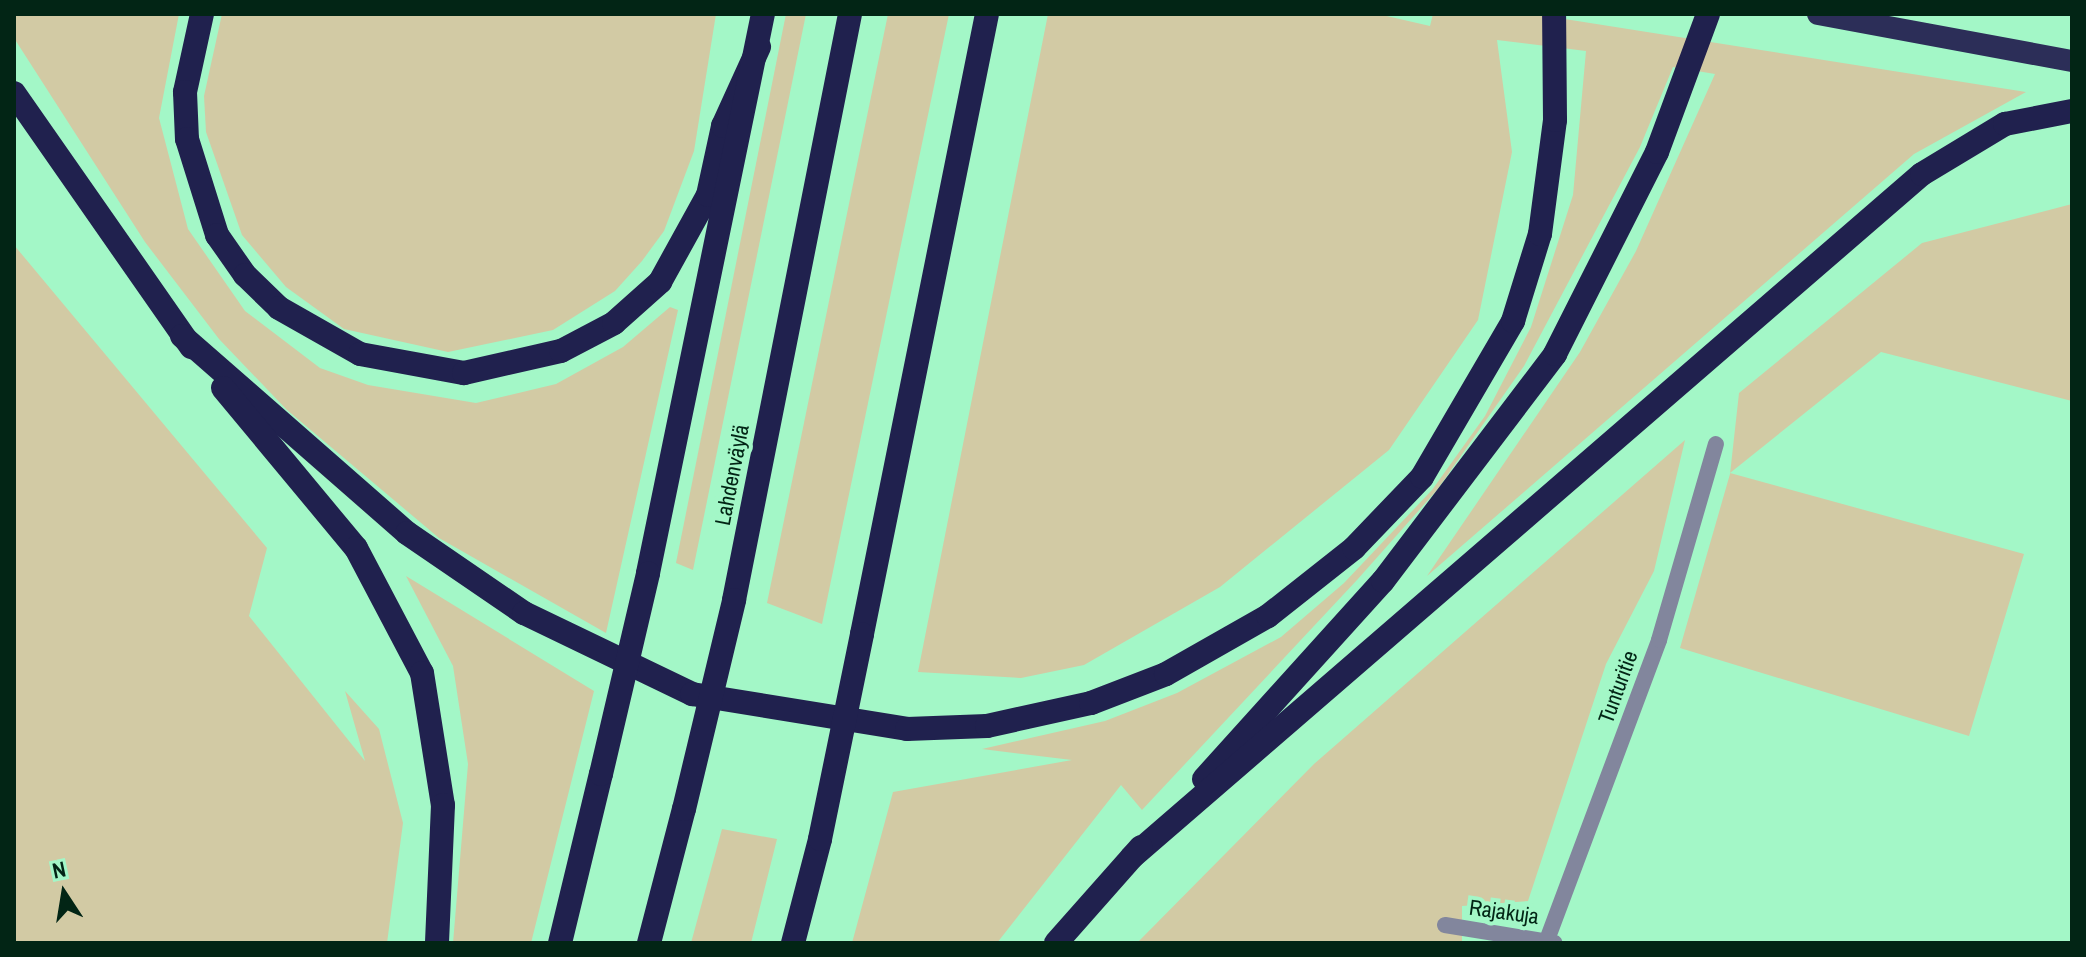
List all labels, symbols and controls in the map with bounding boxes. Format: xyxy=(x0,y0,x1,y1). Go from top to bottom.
street label: Lahdenväylä xyxy=(709,422,755,528)
street label: Tunturitie xyxy=(1593,647,1643,727)
north arrow xyxy=(24,853,104,933)
text: N xyxy=(50,853,69,886)
street label: Rajakuja xyxy=(1467,894,1541,930)

